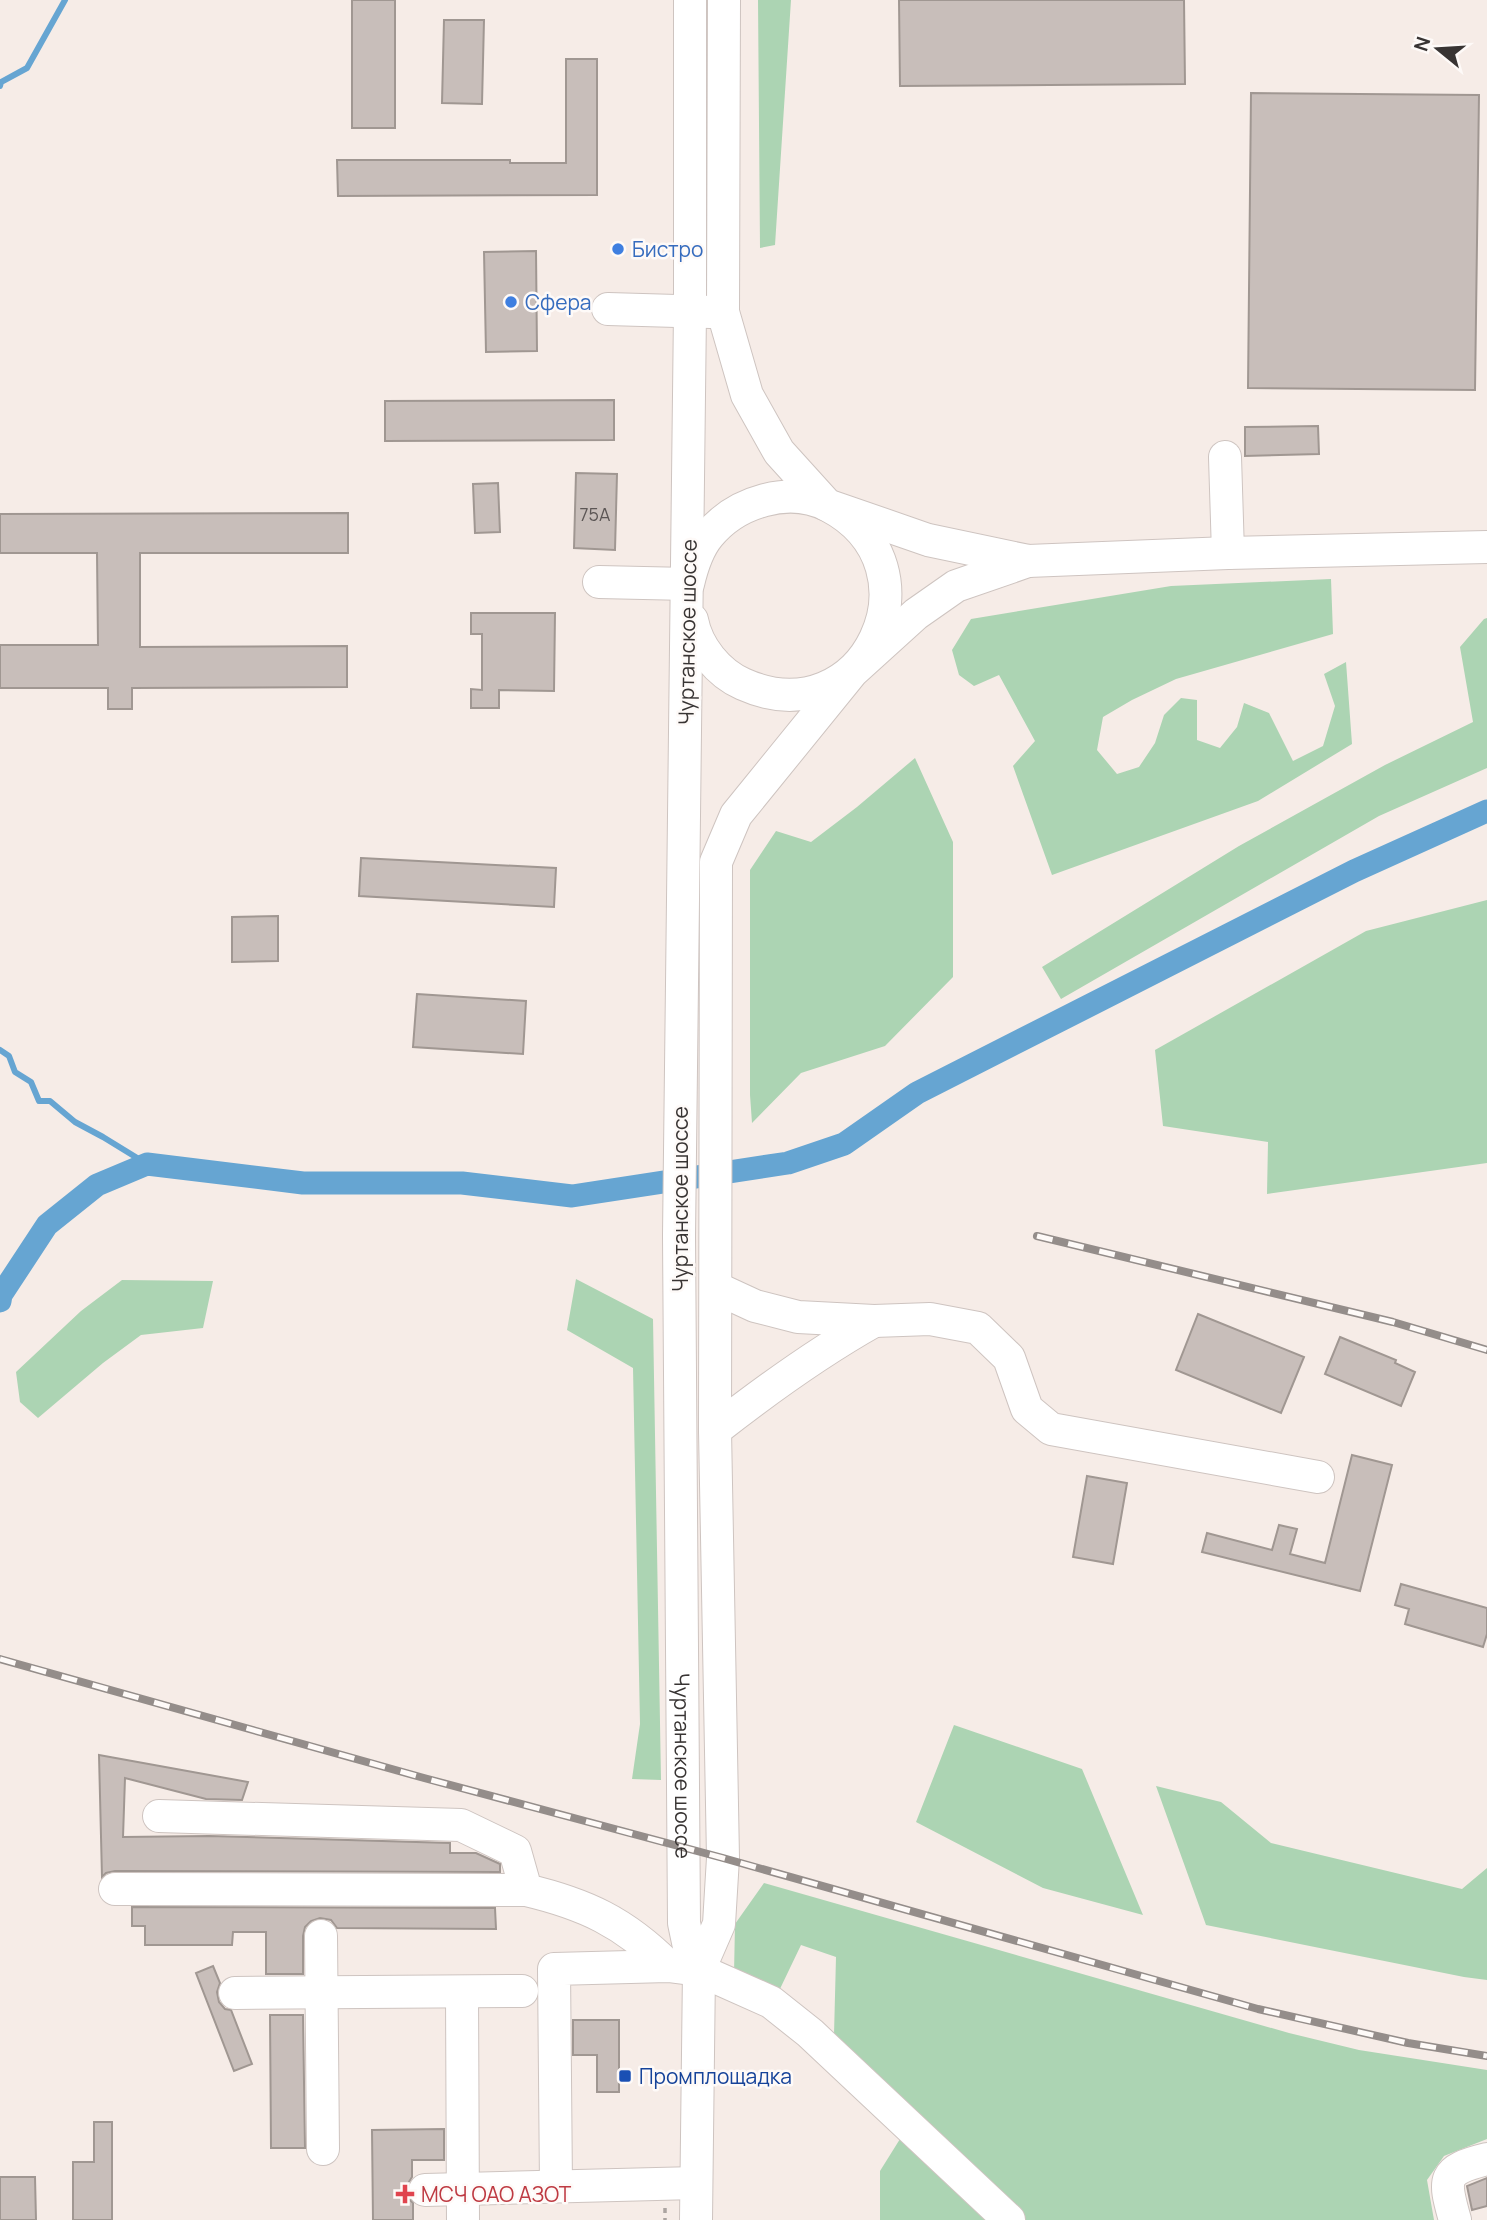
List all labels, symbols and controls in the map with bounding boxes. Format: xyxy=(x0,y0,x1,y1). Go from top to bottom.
north arrow xyxy=(1403,14,1473,84)
text: N xyxy=(1407,33,1436,54)
place label: Бистро xyxy=(632,235,703,263)
marker: Бистро xyxy=(610,241,626,257)
place label: Сфера xyxy=(525,288,592,316)
marker: Сфера xyxy=(503,294,519,310)
house number: 75А xyxy=(580,502,611,526)
street label: Чуртанское шоссе xyxy=(671,539,703,725)
street label: Чуртанское шоссе xyxy=(666,1106,694,1292)
street label: Чуртанское шоссе xyxy=(668,1673,698,1859)
place label: Промплощадка xyxy=(639,2062,792,2090)
marker: Промплощадка xyxy=(617,2068,633,2084)
place label: МСЧ ОАО АЗОТ xyxy=(421,2180,572,2208)
marker: МСЧ ОАО АЗОТ xyxy=(395,2184,415,2204)

